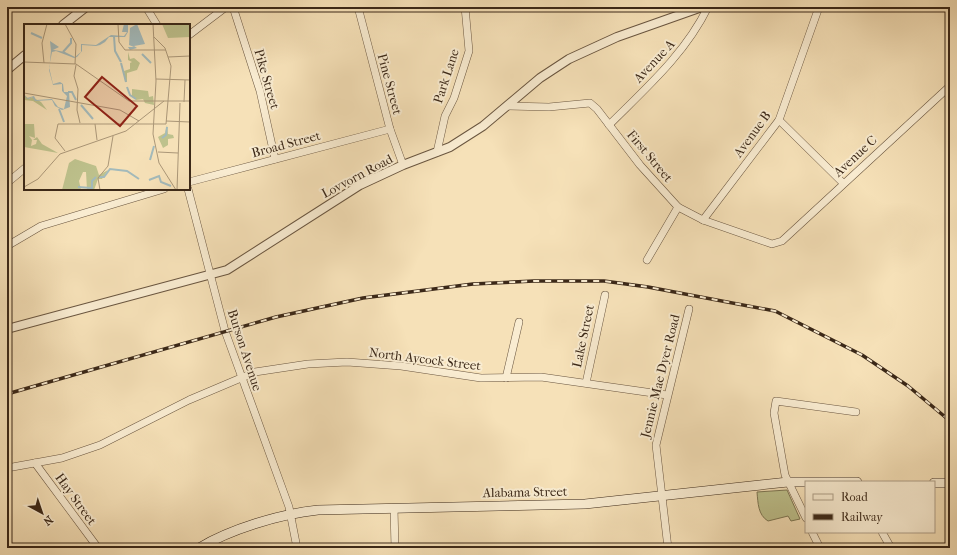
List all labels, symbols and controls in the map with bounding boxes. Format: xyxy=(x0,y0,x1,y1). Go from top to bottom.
inset map xyxy=(24,24,190,190)
street label: Avenue A xyxy=(630,36,678,86)
street label: Park Lane xyxy=(430,46,462,105)
street label: Pike Street xyxy=(251,47,283,111)
street label: Pine Street xyxy=(375,52,405,117)
street label: Avenue B xyxy=(730,108,774,161)
street label: First Street xyxy=(624,127,676,185)
street label: Broad Street xyxy=(250,128,322,160)
street label: Avenue C xyxy=(830,132,880,180)
street label: Lovvorn Road xyxy=(319,151,396,201)
street label: Lake Street xyxy=(569,303,597,369)
street label: Burson Avenue xyxy=(225,307,265,393)
street label: Jennie Mae Dyer Road xyxy=(637,312,683,440)
street label: North Aycock Street xyxy=(368,345,482,373)
street label: Hay Street xyxy=(52,470,100,528)
legend xyxy=(805,481,935,533)
street label: Alabama Street xyxy=(481,484,568,500)
text: Road xyxy=(841,490,868,504)
north arrow xyxy=(22,493,62,533)
text: Railway xyxy=(841,510,883,524)
text: N xyxy=(40,513,55,528)

